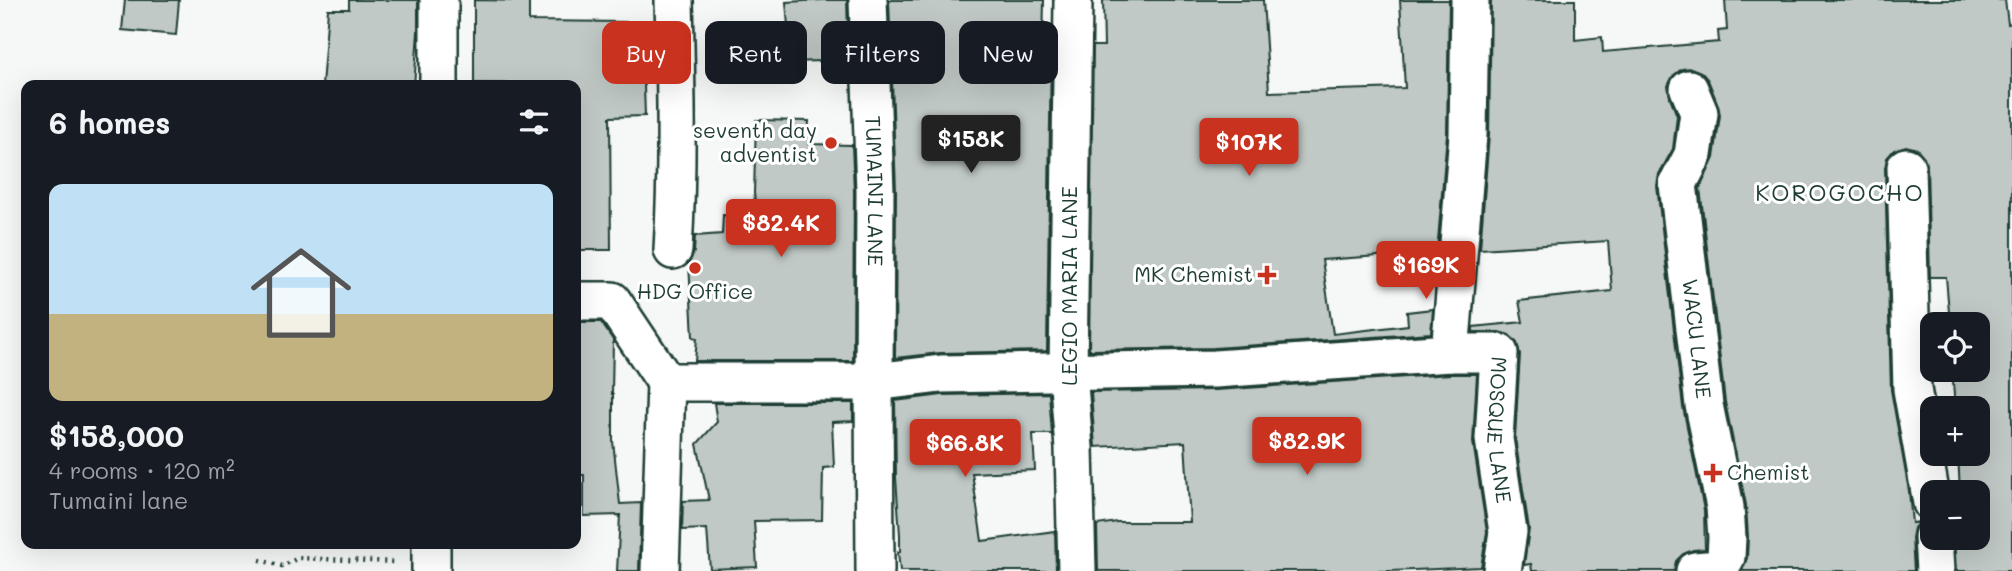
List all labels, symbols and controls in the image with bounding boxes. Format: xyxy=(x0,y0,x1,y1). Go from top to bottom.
chip: Buy xyxy=(602,21,691,84)
chip: Rent xyxy=(705,21,807,84)
chip: Filters xyxy=(821,21,945,84)
chip: New xyxy=(959,21,1058,84)
text: 6 homes xyxy=(49,102,170,142)
icon: filters xyxy=(515,103,553,141)
street label: TUMAINI LANE xyxy=(860,115,890,266)
place label: seventh day adventist xyxy=(693,116,817,167)
pin: $158K xyxy=(922,116,1020,175)
pin: $107K xyxy=(1200,118,1298,178)
text: $158K xyxy=(937,123,1005,153)
text: $107K xyxy=(1215,126,1283,156)
marker: seventh day adventist xyxy=(823,135,839,151)
district label: KOROGOCHO xyxy=(1755,177,1925,207)
street label: LEGIO MARIA LANE xyxy=(1055,186,1082,386)
pin: $82.4K xyxy=(724,200,838,259)
text: $82.4K xyxy=(742,207,820,237)
icon: home xyxy=(238,230,364,356)
pin: $169K xyxy=(1377,242,1475,301)
text: $169K xyxy=(1392,249,1460,279)
marker: HDG Office xyxy=(687,260,703,276)
place label: MK Chemist xyxy=(1134,260,1253,287)
marker: MK Chemist xyxy=(1259,267,1275,283)
place label: HDG Office xyxy=(637,277,753,304)
street label: WACU LANE xyxy=(1677,277,1718,400)
map controls xyxy=(1920,312,1990,550)
button: locate xyxy=(1920,312,1990,382)
street label: MOSQUE LANE xyxy=(1482,356,1518,505)
button: + xyxy=(1920,396,1990,466)
text: $158,000 xyxy=(49,415,184,455)
pin: $82.9K xyxy=(1250,418,1364,477)
pin: $66.8K xyxy=(908,420,1022,479)
text: $82.9K xyxy=(1268,425,1346,455)
text: $66.8K xyxy=(926,427,1004,457)
text: 4 rooms · 120 m² xyxy=(49,455,235,485)
place label: Chemist xyxy=(1727,458,1809,485)
marker: Chemist xyxy=(1705,465,1721,481)
button: − xyxy=(1920,480,1990,550)
text: Tumaini lane xyxy=(49,485,188,515)

